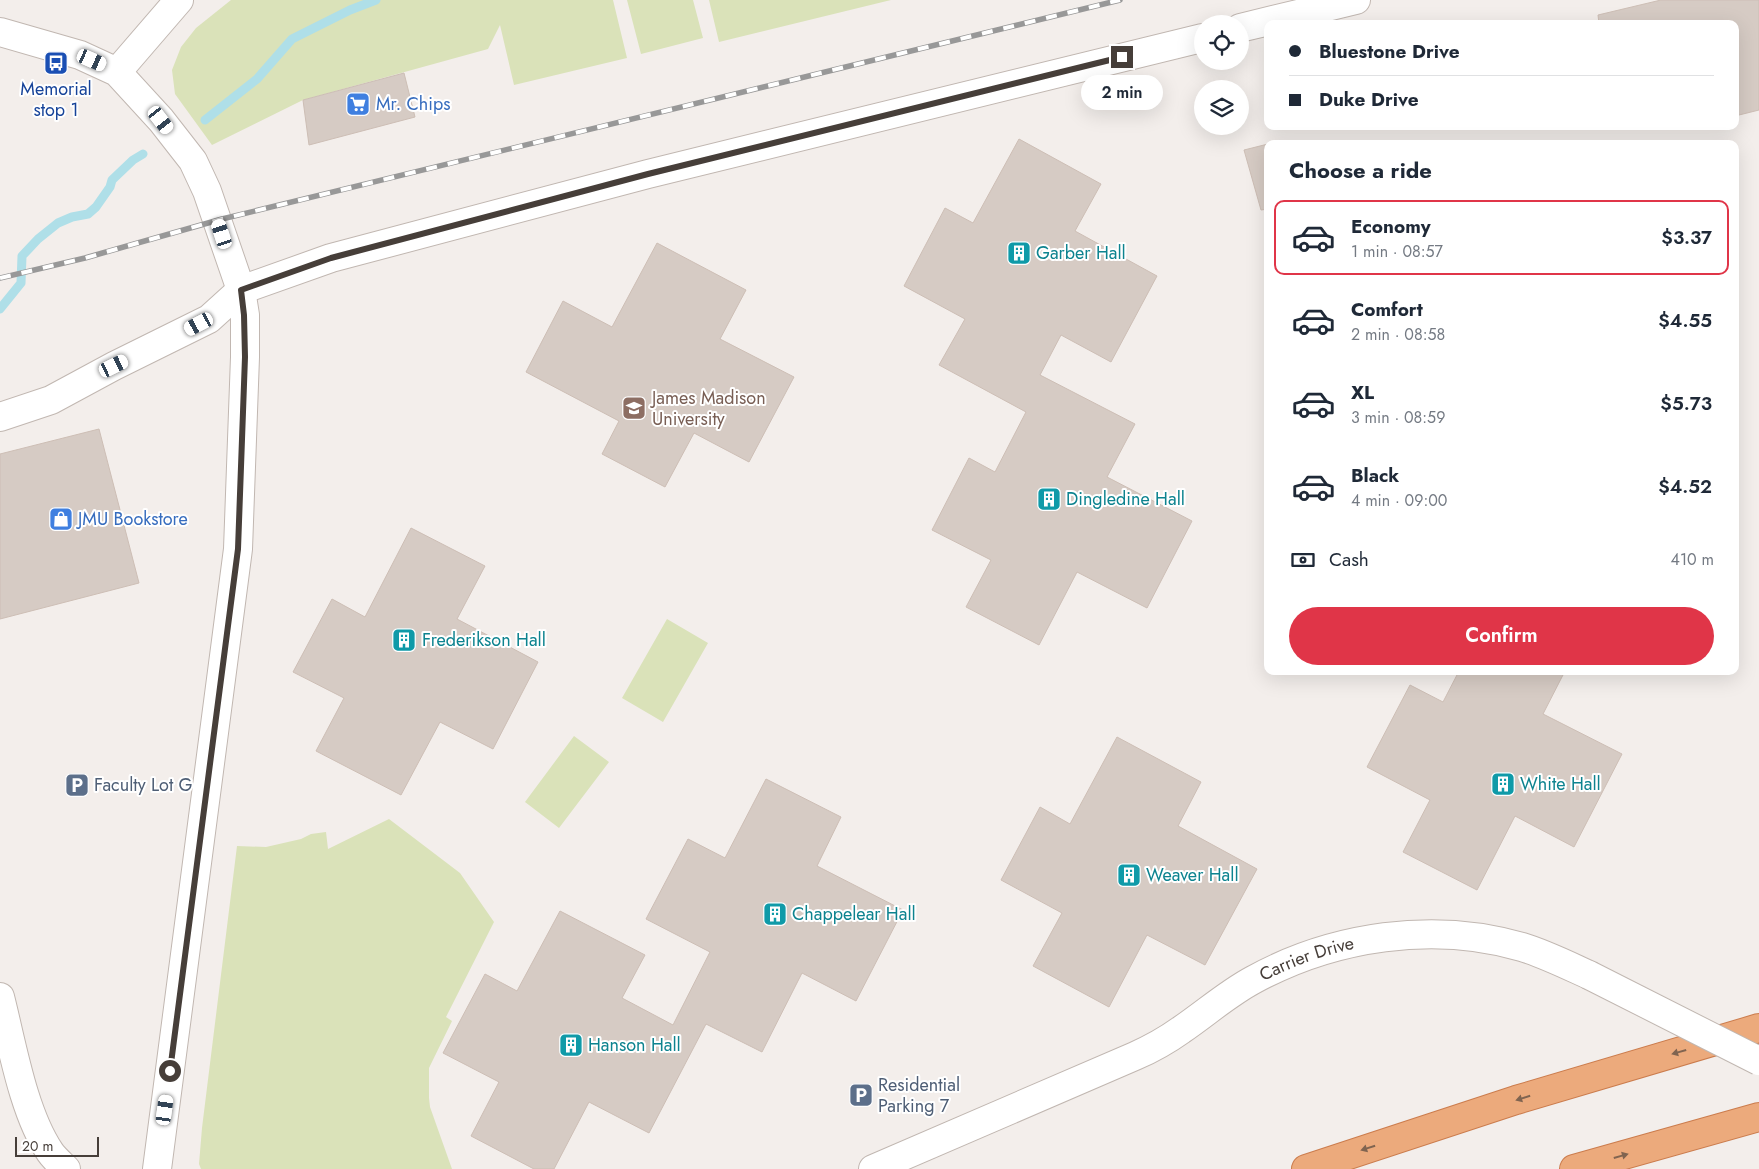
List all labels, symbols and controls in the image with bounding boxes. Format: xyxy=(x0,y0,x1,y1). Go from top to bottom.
map controls xyxy=(1194,15,1249,135)
button: locate xyxy=(1194,15,1249,70)
text: Bluestone Drive xyxy=(1319,38,1460,65)
route end xyxy=(1111,46,1133,68)
car xyxy=(75,47,108,73)
bus stop icon: Memorial stop 1 xyxy=(43,50,69,76)
callout: 2 min xyxy=(1081,74,1163,110)
place label: Memorial stop 1 xyxy=(20,76,92,123)
button: layers xyxy=(1194,80,1249,135)
text: 2 min xyxy=(1101,81,1143,104)
text: Duke Drive xyxy=(1319,86,1419,113)
supermarket icon: Mr. Chips xyxy=(345,91,371,117)
place label: Mr. Chips xyxy=(376,91,450,117)
car xyxy=(145,104,176,136)
text: Choose a ride xyxy=(1289,154,1432,186)
text: Economy xyxy=(1351,213,1431,240)
icon: car xyxy=(1291,215,1336,260)
car xyxy=(210,217,233,251)
text: $3.37 xyxy=(1661,224,1712,251)
building icon: Garber Hall xyxy=(1006,240,1032,266)
place label: Garber Hall xyxy=(1036,240,1126,266)
text: 1 min · 08:57 xyxy=(1351,240,1443,263)
text: Comfort xyxy=(1351,296,1423,323)
icon: car xyxy=(1291,298,1336,343)
text: $4.55 xyxy=(1658,307,1712,334)
car xyxy=(182,310,215,338)
text: 2 min · 08:58 xyxy=(1351,323,1445,346)
car xyxy=(97,353,130,379)
text: XL xyxy=(1351,379,1374,406)
icon: car xyxy=(1291,381,1336,426)
place label: James Madison University xyxy=(650,385,766,432)
text: $5.73 xyxy=(1660,390,1712,417)
school or university icon: James Madison University xyxy=(621,395,647,421)
text: 3 min · 08:59 xyxy=(1351,406,1445,429)
text: Black xyxy=(1351,462,1399,489)
icon: car xyxy=(1291,464,1336,509)
text: $4.52 xyxy=(1658,473,1712,500)
building icon: Dingledine Hall xyxy=(1036,486,1062,512)
place label: Dingledine Hall xyxy=(1066,486,1185,512)
text: 4 min · 09:00 xyxy=(1351,489,1447,512)
shop icon: JMU Bookstore xyxy=(48,506,74,532)
place label: JMU Bookstore xyxy=(76,506,188,532)
icon: cash xyxy=(1289,546,1317,574)
text: Cash xyxy=(1329,546,1369,573)
text: 410 m xyxy=(1671,548,1714,571)
button: Confirm xyxy=(1289,607,1714,665)
building icon: Frederikson Hall xyxy=(391,627,417,653)
place label: Frederikson Hall xyxy=(422,627,546,653)
building icon: White Hall xyxy=(1490,771,1516,797)
place label: White Hall xyxy=(1520,771,1601,797)
parking icon: Faculty Lot G xyxy=(64,772,90,798)
place label: Faculty Lot G xyxy=(94,772,193,798)
building icon: Weaver Hall xyxy=(1116,862,1142,888)
place label: Weaver Hall xyxy=(1146,862,1239,888)
building icon: Chappelear Hall xyxy=(762,901,788,927)
place label: Chappelear Hall xyxy=(792,901,916,927)
street label: Carrier Drive xyxy=(1255,930,1356,988)
building icon: Hanson Hall xyxy=(558,1032,584,1058)
place label: Hanson Hall xyxy=(588,1032,681,1058)
one-way arrow xyxy=(1671,1048,1686,1056)
route start xyxy=(159,1060,181,1082)
place label: Residential Parking 7 xyxy=(878,1072,960,1119)
parking icon: Residential Parking 7 xyxy=(848,1082,874,1108)
car xyxy=(155,1094,174,1126)
one-way arrow xyxy=(1515,1094,1530,1102)
scale bar xyxy=(15,1134,99,1157)
text: 20 m xyxy=(22,1136,54,1156)
one-way arrow xyxy=(1361,1145,1376,1152)
one-way arrow xyxy=(1614,1151,1629,1159)

